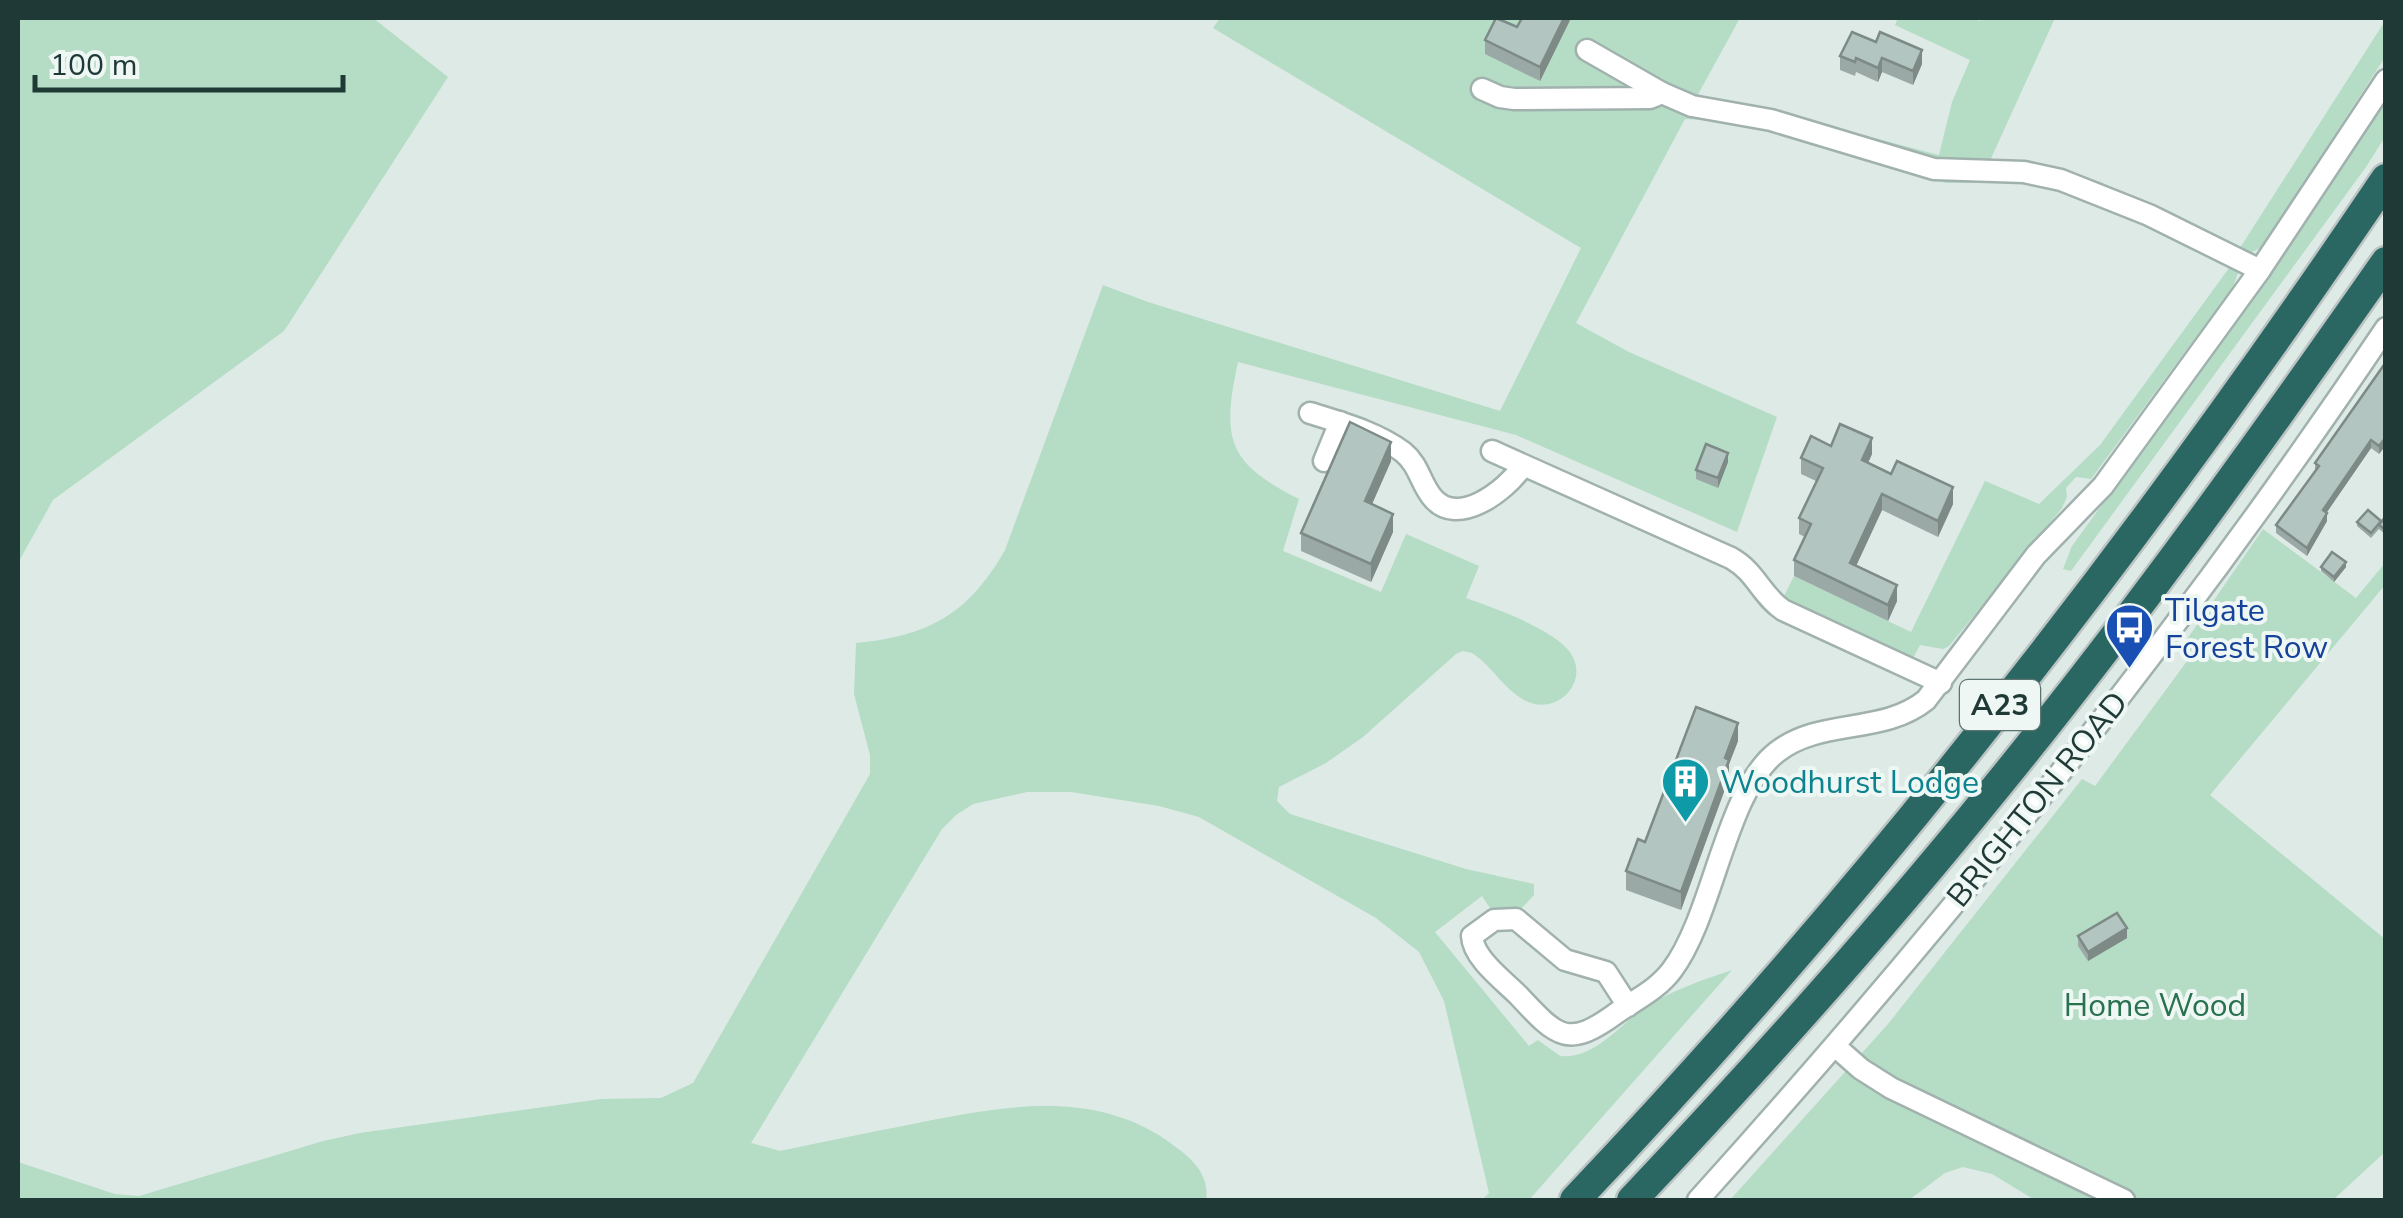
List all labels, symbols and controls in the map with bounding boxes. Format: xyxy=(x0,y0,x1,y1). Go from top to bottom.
scale bar xyxy=(35,30,342,92)
text: 100 m xyxy=(50,45,137,86)
place label: Tilgate Forest Row xyxy=(2165,589,2328,669)
bus stop icon: Tilgate Forest Row xyxy=(2104,602,2156,670)
road number: A23 xyxy=(1960,680,2040,730)
street label: BRIGHTON ROAD xyxy=(1937,683,2138,916)
building icon: Woodhurst Lodge xyxy=(1659,756,1711,824)
place label: Woodhurst Lodge xyxy=(1720,761,1979,804)
park label: Home Wood xyxy=(2064,984,2246,1027)

